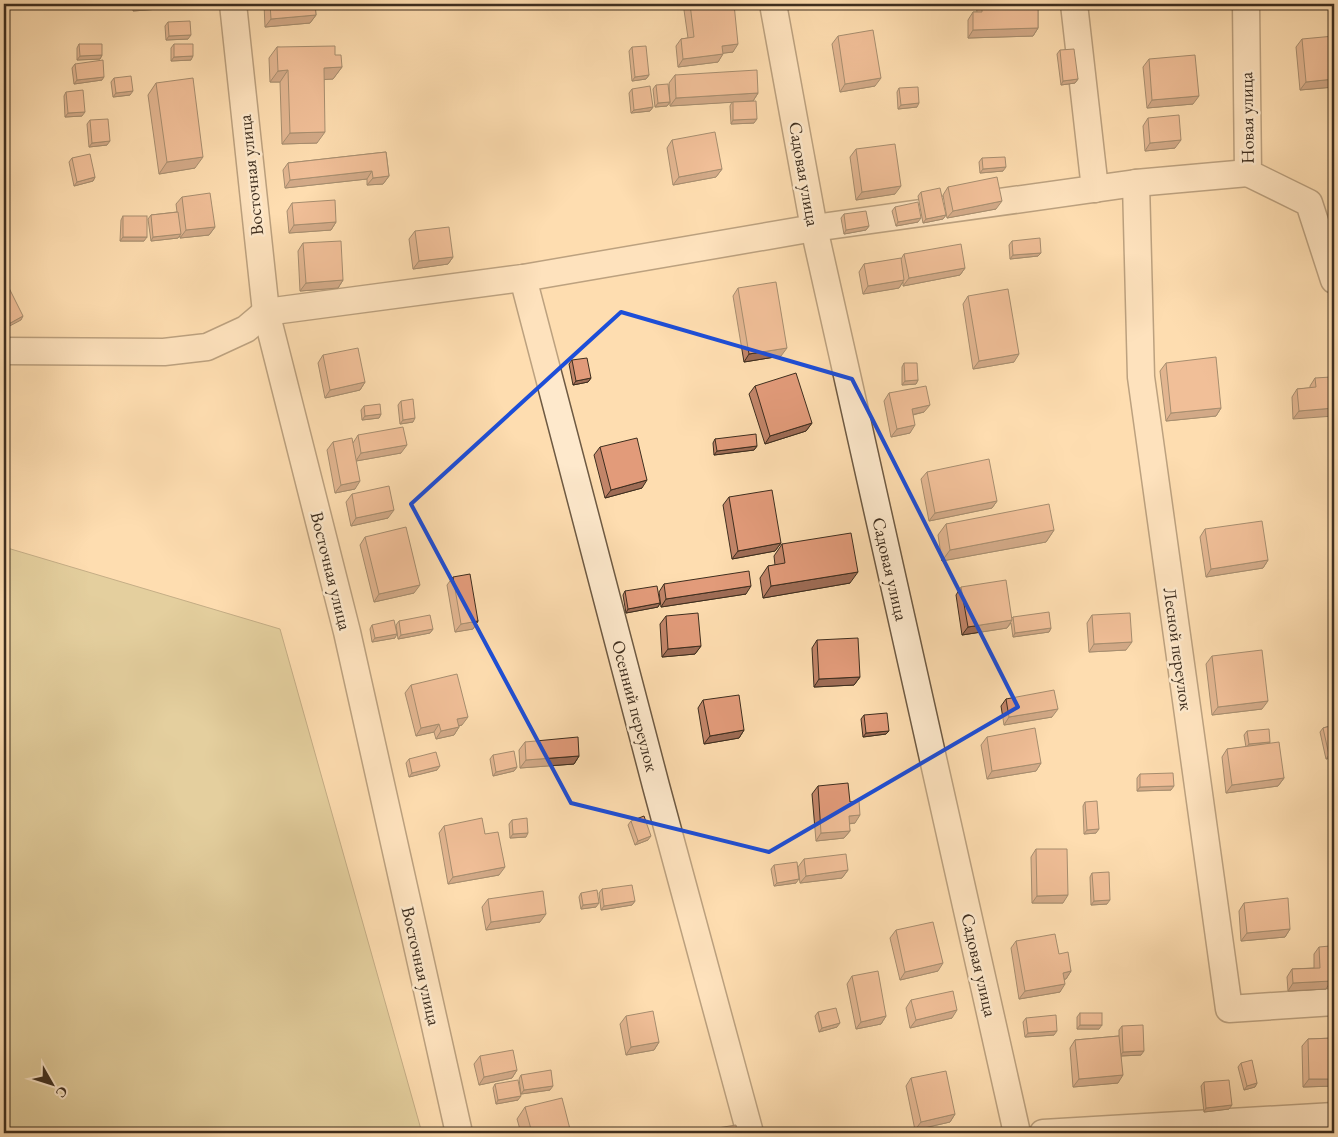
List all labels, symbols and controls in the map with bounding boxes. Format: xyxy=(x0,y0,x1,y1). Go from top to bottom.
street label: Новая улица xyxy=(1234,71,1259,164)
street label: Восточная улица xyxy=(233,113,268,237)
street label: Садовая улица xyxy=(784,120,825,229)
street label: Восточная улица xyxy=(306,509,358,633)
street label: Садовая улица xyxy=(867,515,914,624)
street label: Лесной переулок xyxy=(1158,586,1199,712)
street label: Осенний переулок xyxy=(607,638,664,774)
street label: Восточная улица xyxy=(397,904,447,1028)
street label: Садовая улица xyxy=(956,911,1003,1020)
north arrow xyxy=(28,1060,78,1110)
text: С xyxy=(52,1083,72,1102)

